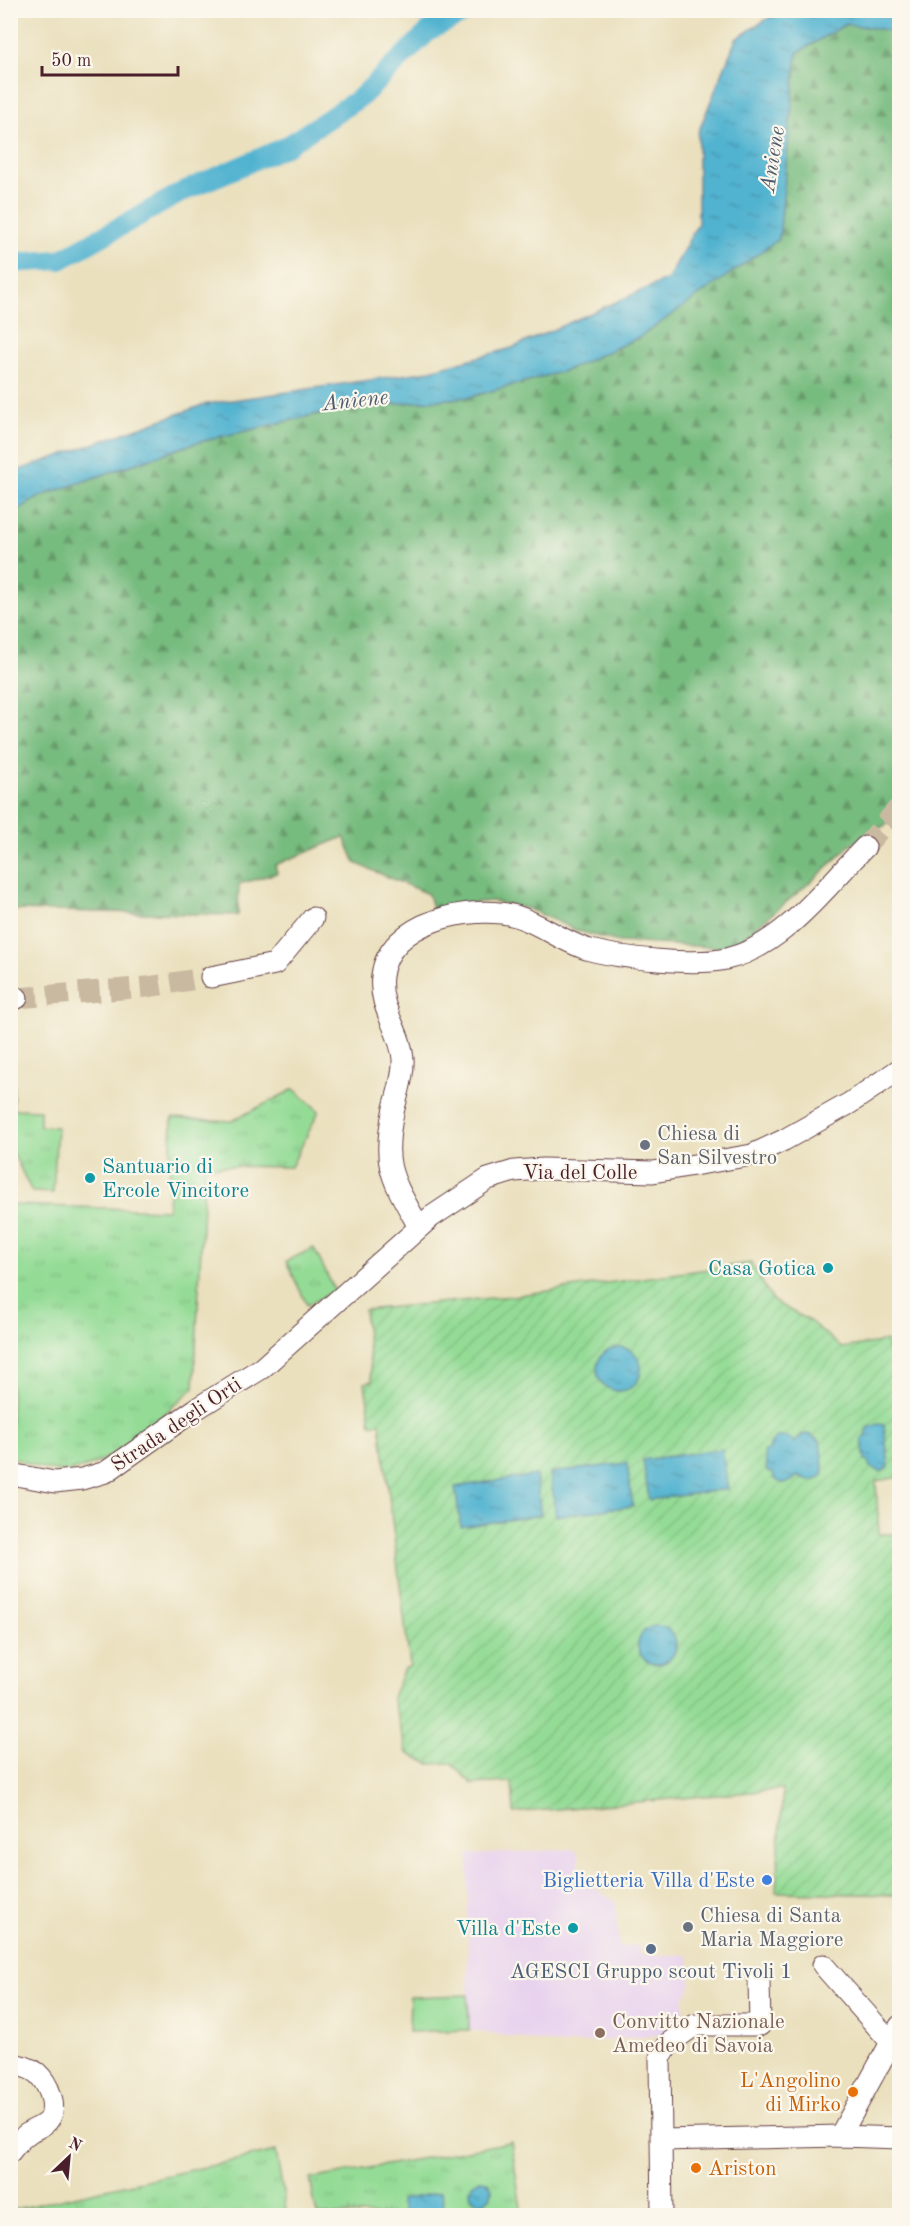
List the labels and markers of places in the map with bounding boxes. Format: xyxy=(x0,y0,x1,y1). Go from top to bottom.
place label: Chiesa di San Silvestro xyxy=(657,1124,777,1169)
marker: Chiesa di San Silvestro xyxy=(638,1138,652,1152)
place label: Santuario di Ercole Vincitore xyxy=(102,1157,249,1202)
marker: Santuario di Ercole Vincitore xyxy=(83,1171,97,1185)
place label: Casa Gotica xyxy=(708,1259,816,1280)
marker: Casa Gotica xyxy=(821,1261,835,1275)
place label: Biglietteria Villa d'Este xyxy=(542,1871,755,1892)
marker: Biglietteria Villa d'Este xyxy=(760,1873,774,1887)
place label: Chiesa di Santa Maria Maggiore xyxy=(700,1906,844,1951)
place label: Villa d'Este xyxy=(456,1919,561,1940)
marker: Chiesa di Santa Maria Maggiore xyxy=(681,1920,695,1934)
marker: Villa d'Este xyxy=(566,1921,580,1935)
marker: AGESCI Gruppo scout Tivoli 1 xyxy=(644,1942,658,1956)
place label: AGESCI Gruppo scout Tivoli 1 xyxy=(510,1962,792,1983)
place label: Convitto Nazionale Amedeo di Savoia xyxy=(612,2012,785,2057)
marker: Convitto Nazionale Amedeo di Savoia xyxy=(593,2026,607,2040)
place label: L'Angolino di Mirko xyxy=(740,2071,841,2116)
marker: L'Angolino di Mirko xyxy=(846,2085,860,2099)
place label: Ariston xyxy=(708,2159,777,2180)
marker: Ariston xyxy=(689,2161,703,2175)

